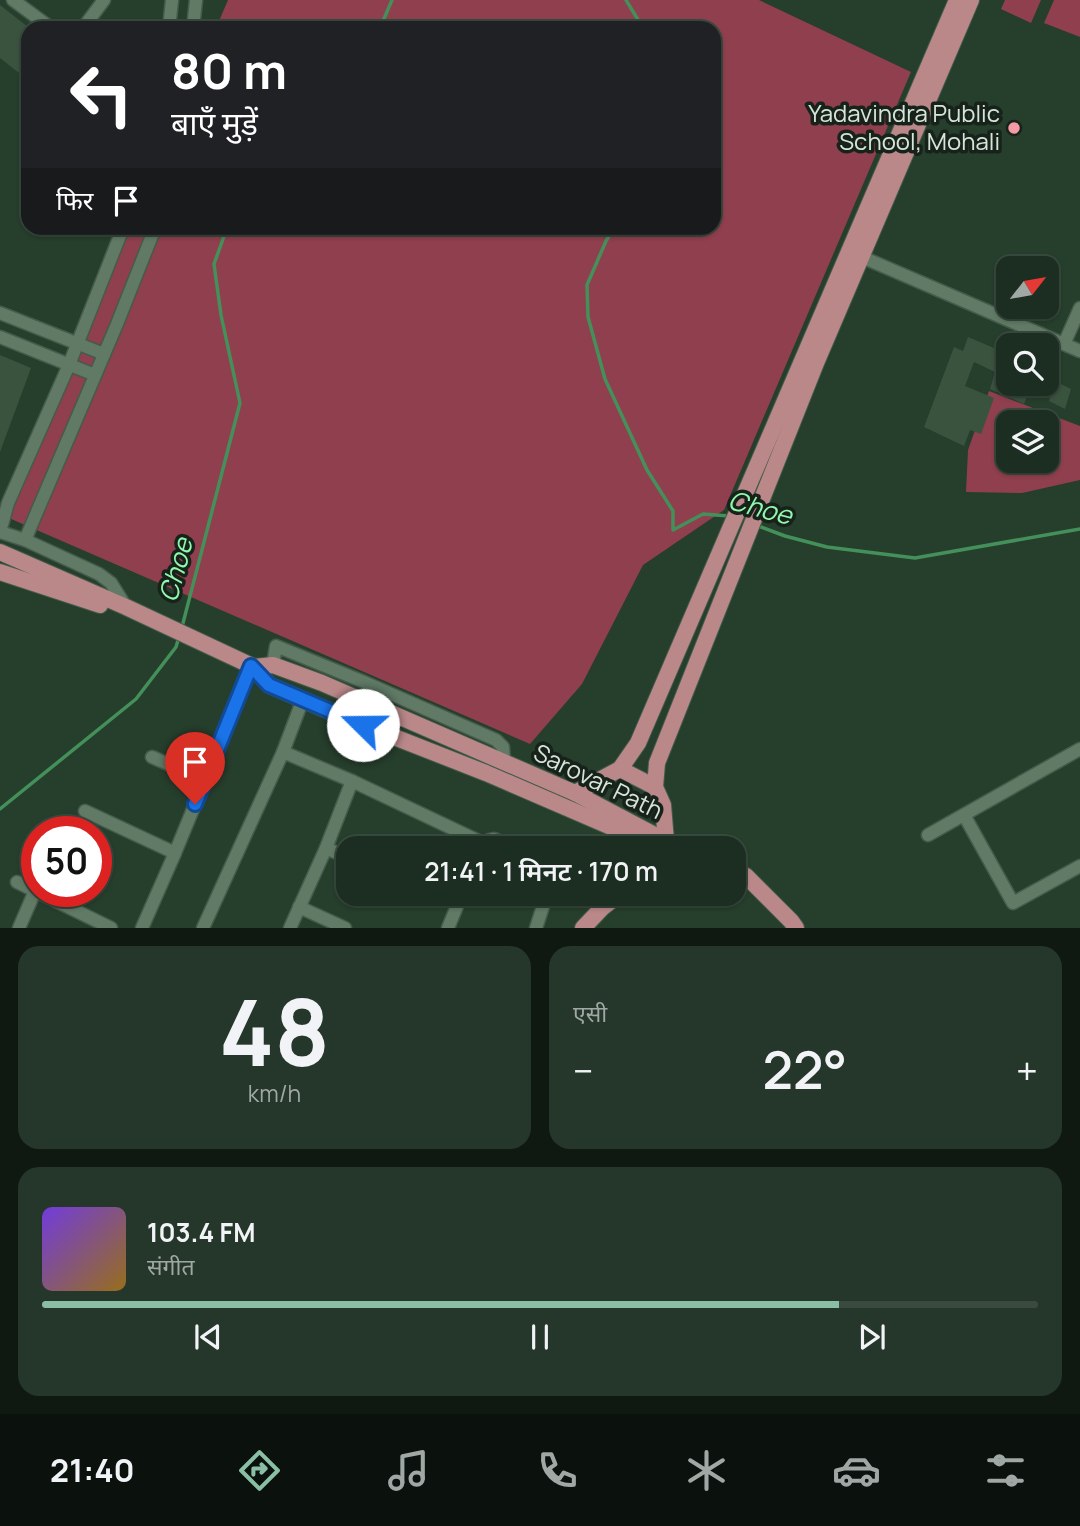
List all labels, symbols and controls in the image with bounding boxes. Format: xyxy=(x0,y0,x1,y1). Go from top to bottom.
text: 80 m xyxy=(171,37,287,104)
icon: left xyxy=(56,49,147,140)
place label: Yadavindra Public School, Mohali xyxy=(808,96,1000,157)
text: बाएँ मुड़ें xyxy=(171,101,258,145)
marker: Yadavindra Public School, Mohali xyxy=(1006,120,1022,136)
text: फिर xyxy=(56,182,93,218)
icon: arrive xyxy=(107,182,145,220)
north arrow xyxy=(996,256,1059,318)
map controls xyxy=(996,256,1059,473)
button: search xyxy=(996,333,1059,396)
button: layers xyxy=(996,410,1059,473)
water label: Choe xyxy=(724,481,798,533)
water label: Choe xyxy=(149,532,201,606)
position arrow xyxy=(326,688,400,762)
pin xyxy=(165,732,225,804)
street label: Sarovar Path xyxy=(529,735,669,826)
icon: arrive xyxy=(176,743,214,781)
speed limit sign: 50 xyxy=(21,816,112,907)
text: 21:41 · 1 मिनट · 170 m xyxy=(424,853,658,889)
text: 48 xyxy=(219,969,330,1093)
text: एसी xyxy=(573,997,607,1029)
text: 22° xyxy=(763,1034,847,1105)
text: − xyxy=(573,1044,594,1096)
text: + xyxy=(1016,1044,1038,1096)
text: km/h xyxy=(248,1077,301,1109)
text: 103.4 FM xyxy=(147,1214,255,1250)
text: संगीत xyxy=(147,1250,195,1282)
icon: previous xyxy=(189,1318,227,1356)
icon: pause xyxy=(521,1318,559,1356)
icon: next xyxy=(853,1318,891,1356)
icon: directions xyxy=(235,1446,284,1495)
icon: music xyxy=(384,1446,433,1495)
icon: phone xyxy=(533,1446,582,1495)
icon: climate xyxy=(682,1446,731,1495)
icon: car xyxy=(832,1446,881,1495)
icon: filters xyxy=(981,1446,1030,1495)
text: 21:40 xyxy=(50,1448,135,1492)

